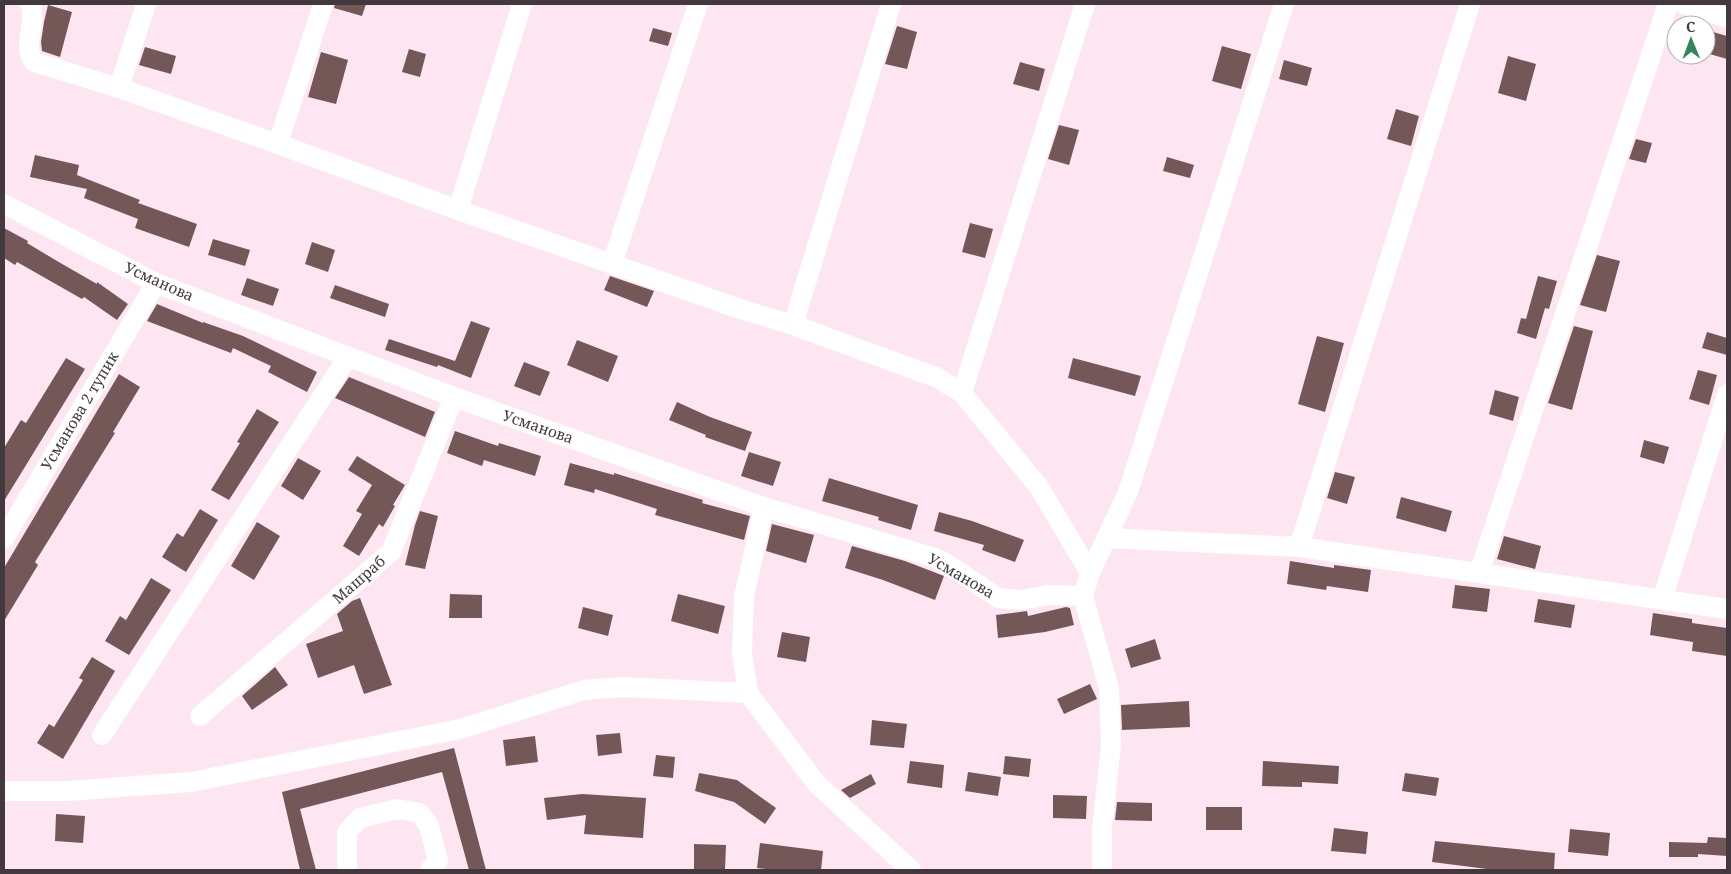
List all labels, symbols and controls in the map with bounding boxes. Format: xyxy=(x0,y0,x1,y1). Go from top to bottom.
north arrow xyxy=(1666,15,1716,65)
text: С xyxy=(1686,17,1696,36)
street label: Усманова xyxy=(122,257,197,305)
street label: Усманова 2 тупик xyxy=(36,347,123,474)
street label: Усманова xyxy=(500,405,576,447)
street label: Усманова xyxy=(925,548,998,602)
street label: Машраб xyxy=(328,551,389,608)

